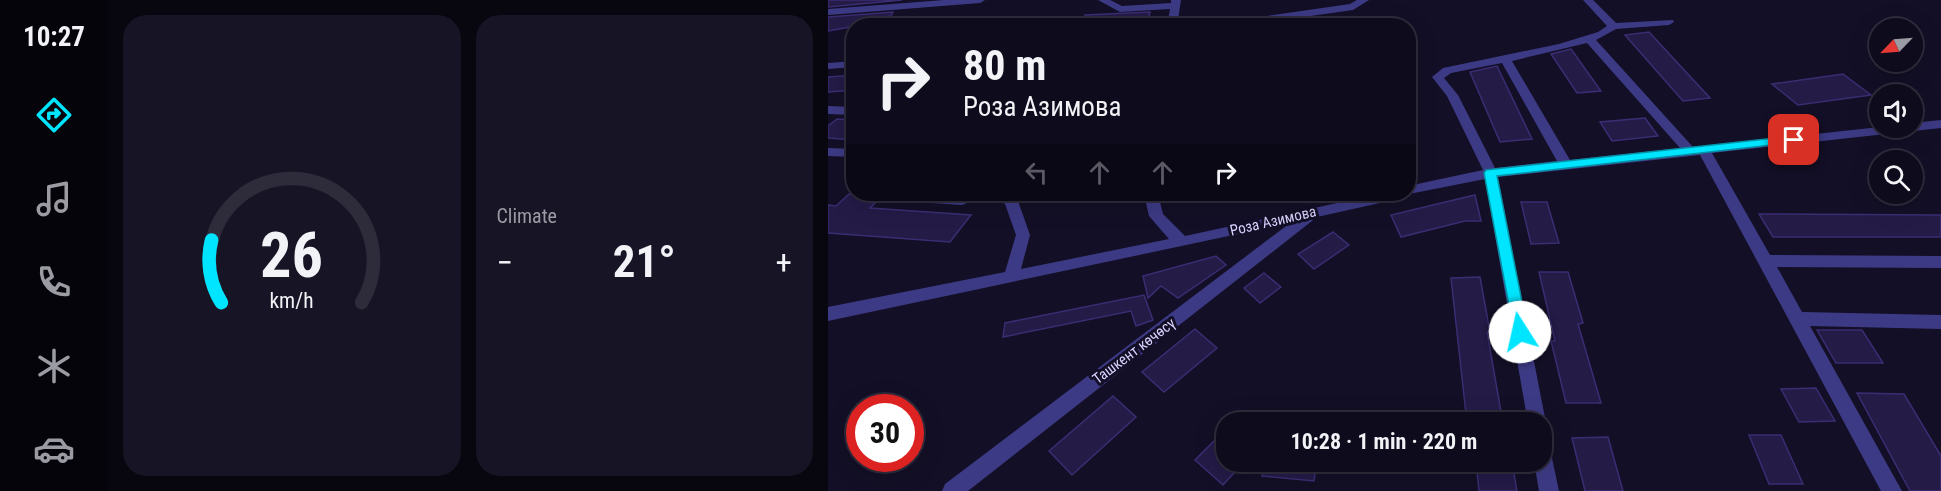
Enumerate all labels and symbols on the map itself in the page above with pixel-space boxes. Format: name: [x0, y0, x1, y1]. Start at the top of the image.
north arrow: [1869, 18, 1923, 72]
pin: [1768, 114, 1819, 165]
street label: Роза Азимова: [1228, 202, 1318, 240]
position arrow: [1488, 300, 1552, 364]
street label: Ташкент көчөсү: [1089, 314, 1179, 388]
speed limit sign: 30: [846, 394, 924, 472]

